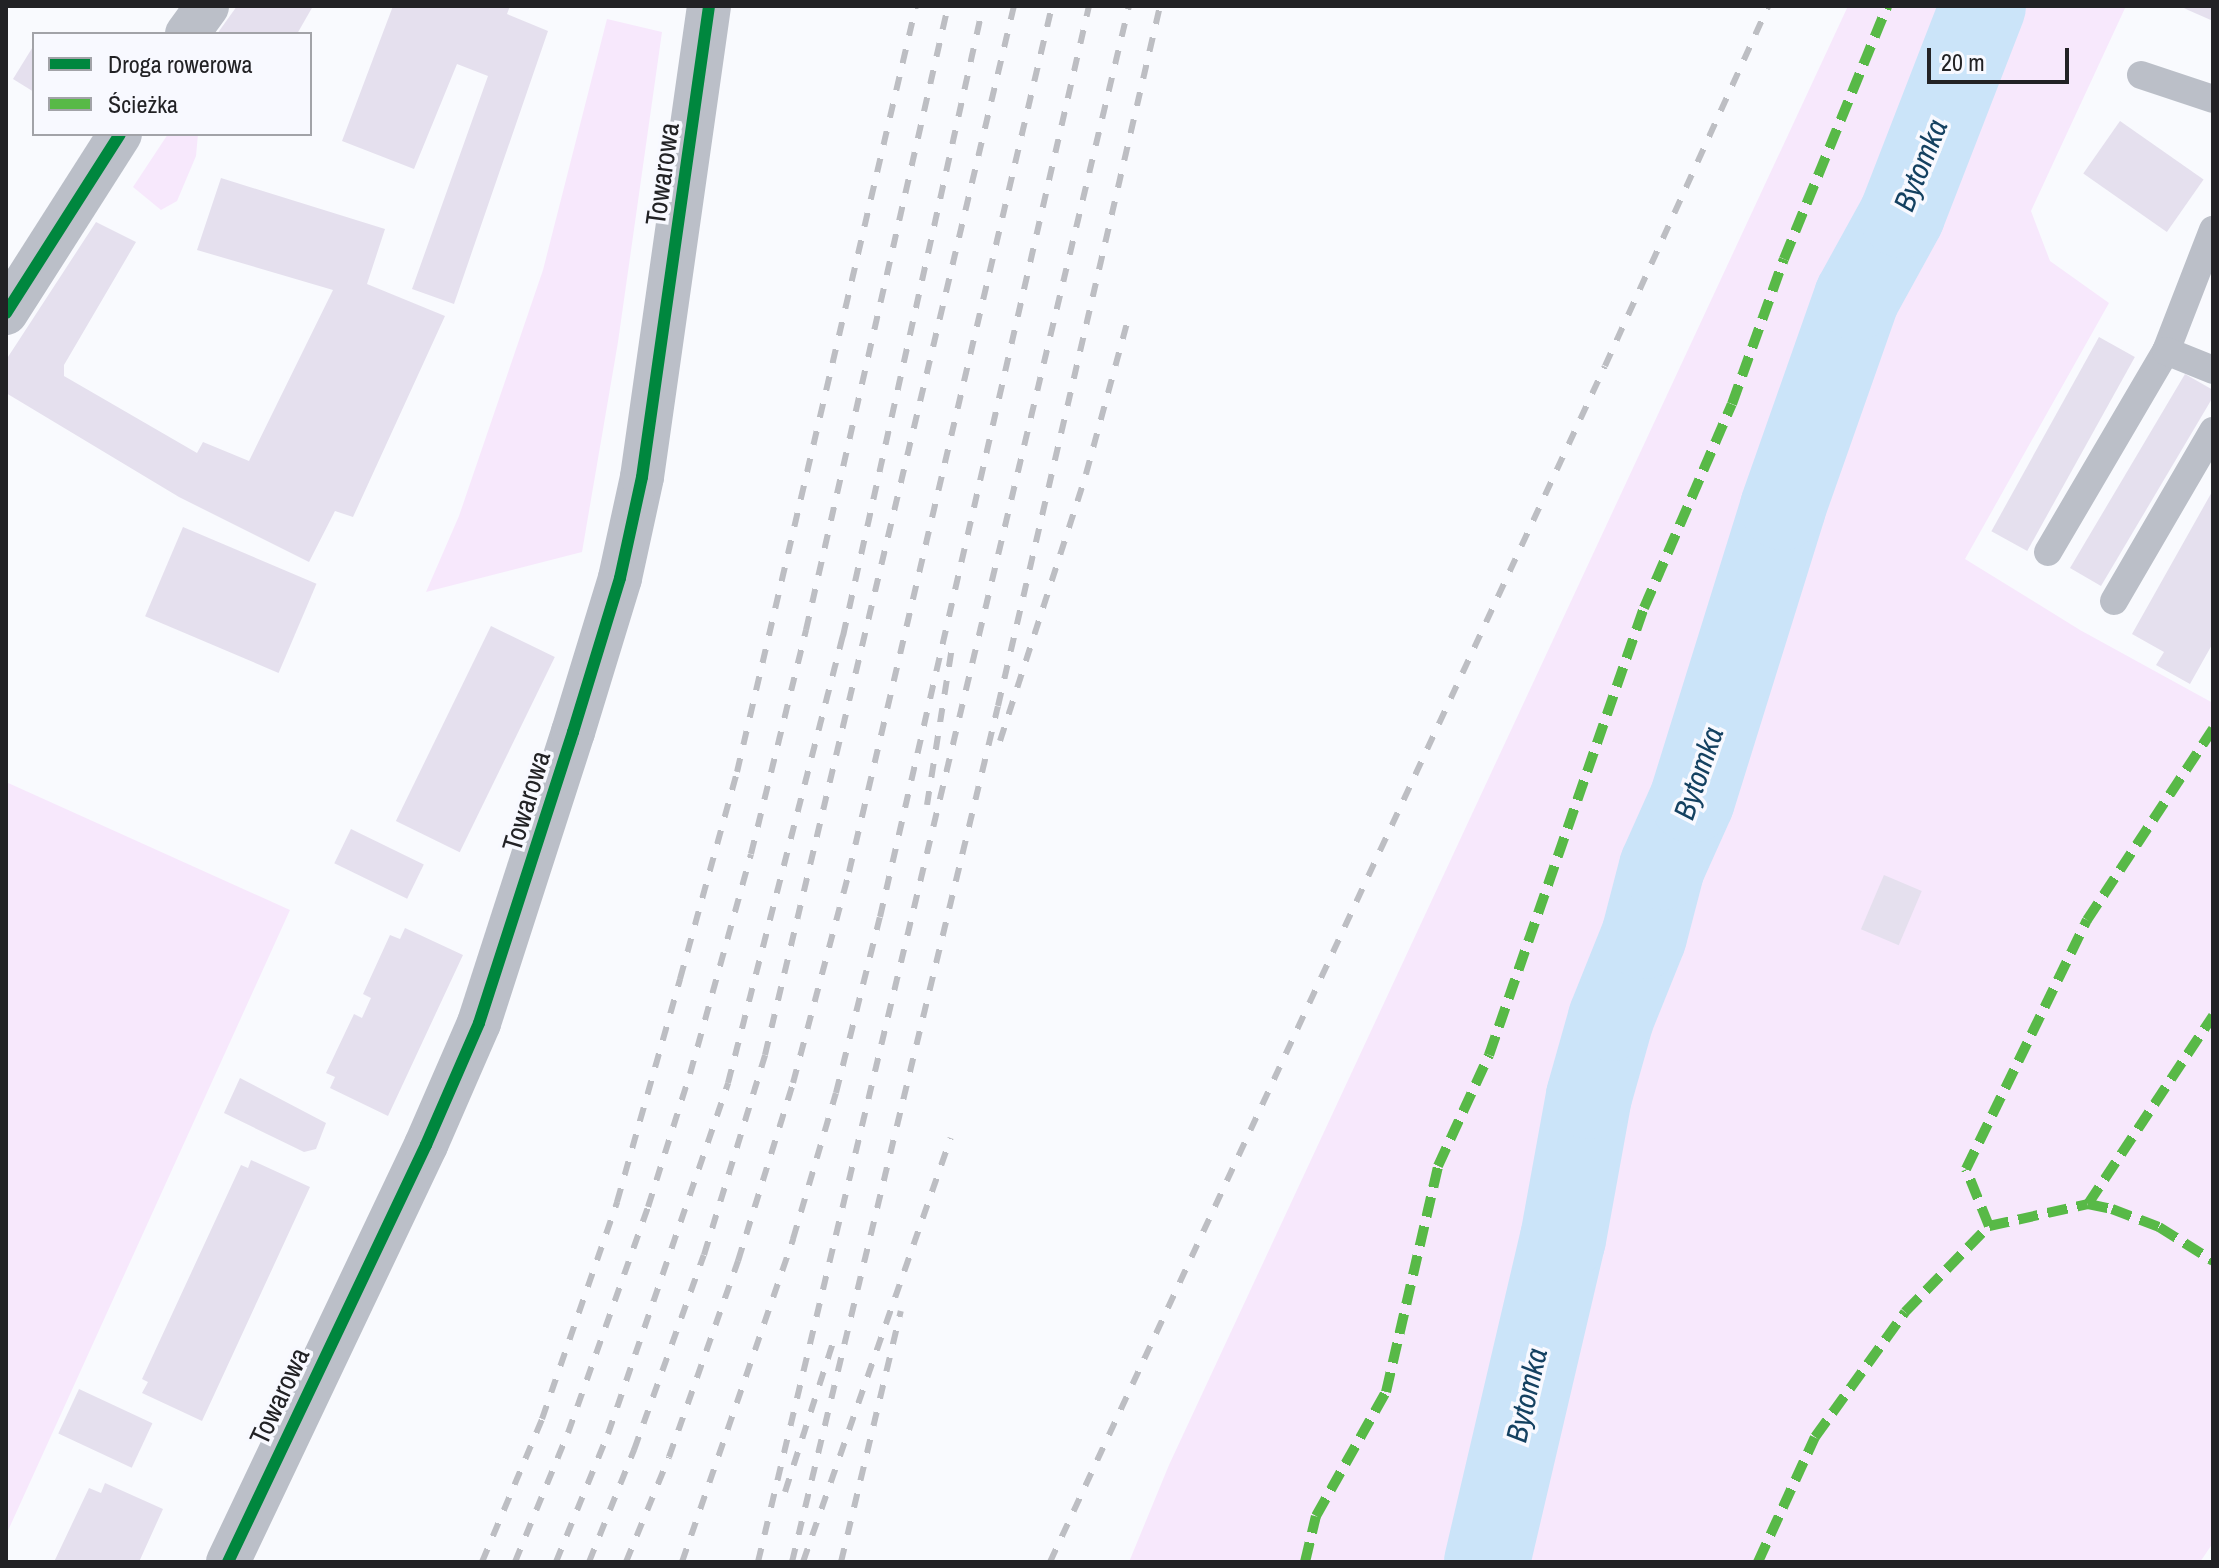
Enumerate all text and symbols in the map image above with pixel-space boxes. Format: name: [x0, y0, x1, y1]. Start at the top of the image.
legend: [32, 32, 312, 136]
scale bar: [1931, 32, 2073, 82]
text: 20 m: [1941, 46, 1985, 78]
text: Droga rowerowa: [108, 48, 252, 80]
text: Ścieżka: [108, 88, 178, 120]
water label: Bytomka: [1885, 114, 1955, 216]
street label: Towarowa: [638, 120, 686, 228]
water label: Bytomka: [1665, 722, 1731, 824]
street label: Towarowa: [495, 747, 557, 855]
street label: Towarowa: [242, 1342, 316, 1450]
water label: Bytomka: [1498, 1344, 1554, 1446]

